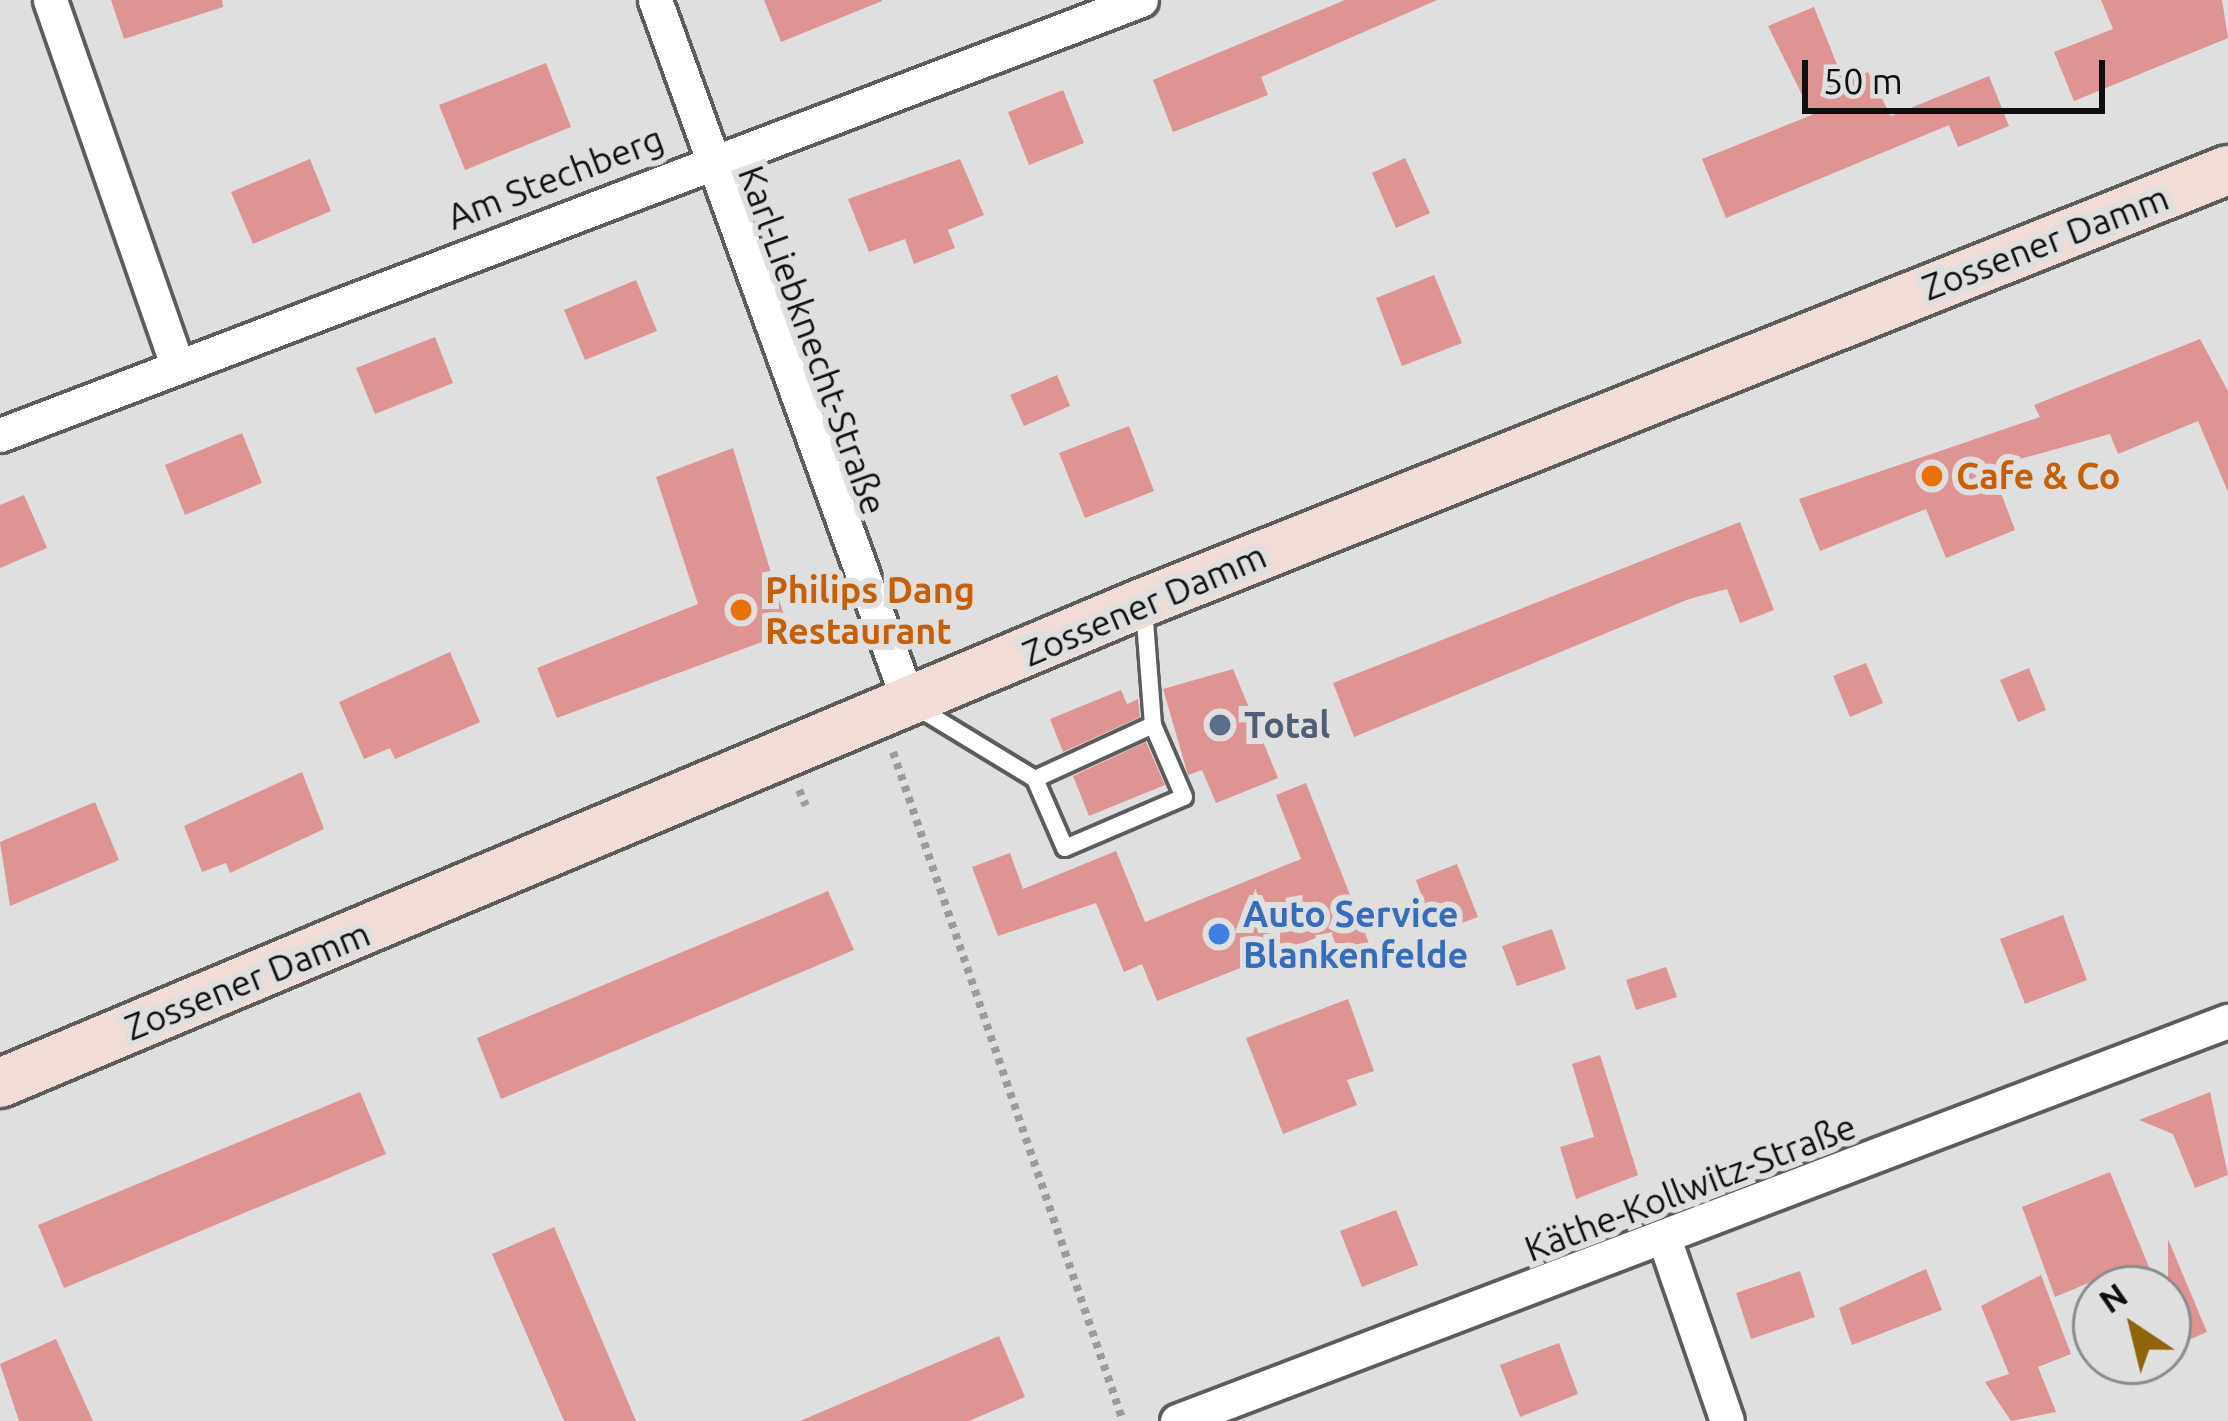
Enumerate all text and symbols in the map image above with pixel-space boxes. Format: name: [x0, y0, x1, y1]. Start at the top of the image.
scale bar: [1808, 36, 2111, 110]
text: 50 m: [1823, 60, 1903, 101]
street label: Am Stechberg: [441, 116, 669, 238]
street label: Karl-Liebknecht-Straße: [730, 160, 896, 520]
street label: Zossener Damm: [1916, 175, 2174, 309]
place label: Cafe & Co: [1956, 454, 2120, 498]
marker: Cafe & Co: [1919, 463, 1945, 489]
street label: Zossener Damm: [1016, 533, 1272, 675]
place label: Philips Dang Restaurant: [765, 567, 975, 652]
marker: Philips Dang Restaurant: [728, 597, 754, 623]
place label: Total: [1244, 703, 1330, 747]
marker: Total: [1207, 712, 1233, 738]
place label: Auto Service Blankenfelde: [1243, 891, 1468, 976]
street label: Zossener Damm: [118, 911, 376, 1049]
marker: Auto Service Blankenfelde: [1206, 921, 1232, 947]
street label: Käthe-Kollwitz-Straße: [1518, 1104, 1862, 1270]
north arrow: [2072, 1265, 2192, 1385]
text: N: [2092, 1275, 2133, 1320]

